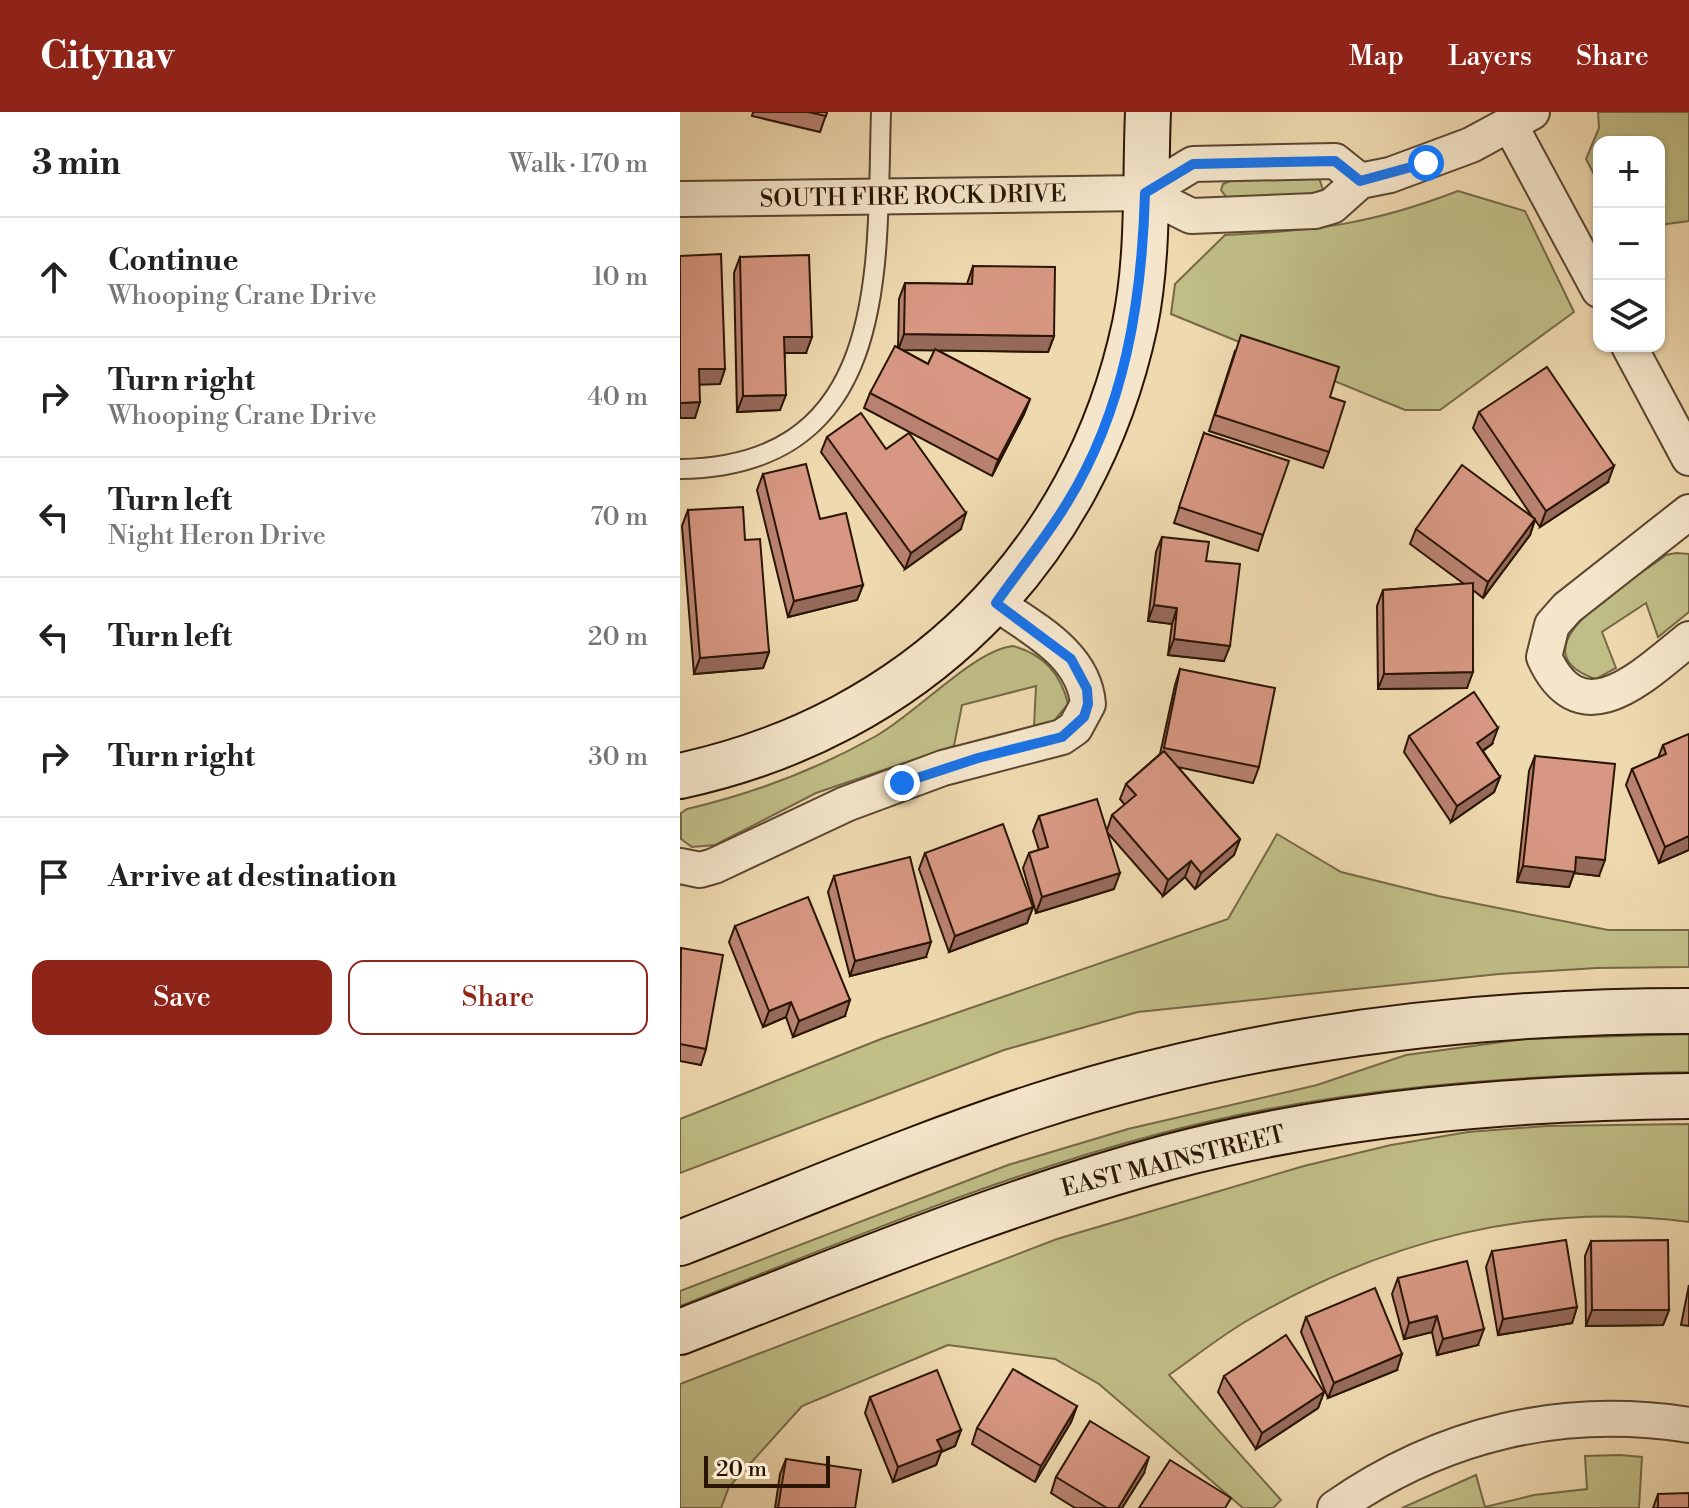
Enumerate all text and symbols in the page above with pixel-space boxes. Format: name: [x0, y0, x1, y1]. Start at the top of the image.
text: Citynav: [40, 33, 174, 80]
text: Map: [1349, 39, 1404, 74]
text: Layers: [1448, 39, 1532, 74]
text: Share: [1576, 39, 1649, 74]
map controls: [1593, 136, 1665, 352]
button: +: [1593, 136, 1665, 208]
text: 3 min: [32, 143, 121, 185]
route start: [1408, 145, 1444, 181]
text: Walk · 170 m: [509, 148, 648, 180]
street label: SOUTH FIRE ROCK DRIVE: [759, 179, 1067, 215]
button: −: [1593, 208, 1665, 280]
text: Continue: [108, 242, 239, 280]
icon: ahead: [32, 255, 76, 299]
text: 10 m: [592, 261, 648, 293]
text: Whooping Crane Drive: [108, 280, 377, 312]
button: layers: [1593, 280, 1665, 352]
text: Turn right: [108, 362, 255, 400]
icon: right: [32, 375, 76, 419]
text: 40 m: [587, 381, 648, 413]
text: Whooping Crane Drive: [108, 400, 377, 432]
text: Turn left: [108, 482, 232, 520]
icon: left: [32, 495, 76, 539]
text: 70 m: [590, 501, 648, 533]
text: Night Heron Drive: [108, 520, 326, 552]
icon: left: [32, 615, 76, 659]
text: Turn left: [108, 618, 232, 656]
text: 20 m: [588, 621, 648, 653]
icon: right: [32, 735, 76, 779]
text: Turn right: [108, 738, 255, 776]
text: 30 m: [588, 741, 648, 773]
route end: [884, 765, 920, 801]
icon: arrive: [32, 855, 76, 899]
text: Arrive at destination: [108, 858, 397, 896]
button: Save: [32, 960, 332, 1035]
button: Share: [348, 960, 648, 1035]
street label: EAST MAINSTREET: [1058, 1120, 1288, 1204]
scale bar: [704, 1452, 830, 1488]
text: 20 m: [716, 1456, 767, 1483]

